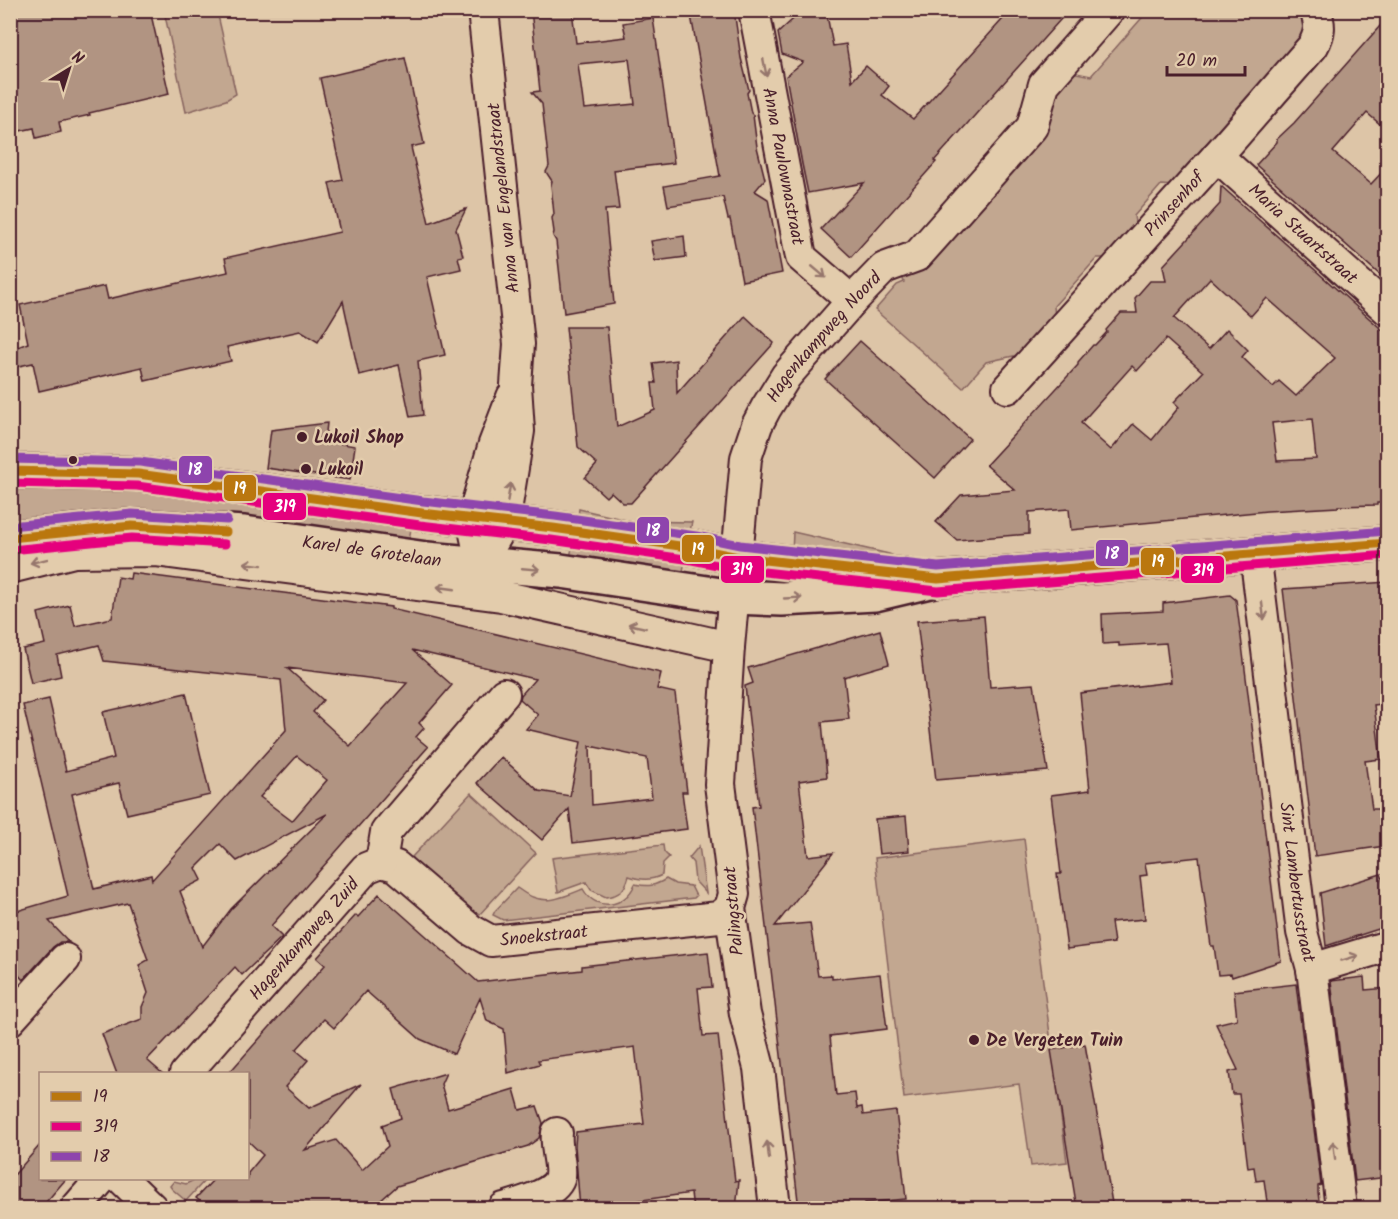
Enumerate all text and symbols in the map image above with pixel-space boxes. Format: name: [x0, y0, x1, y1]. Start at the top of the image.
north arrow: [39, 39, 99, 99]
scale bar: [1167, 39, 1245, 77]
text: N: [66, 45, 89, 71]
text: 20 m: [1176, 47, 1217, 76]
one-way arrow: [760, 58, 771, 77]
street label: Anna Paulownastraat: [753, 85, 812, 249]
street label: Anna van Engelandstraat: [480, 100, 529, 294]
street label: Prinsenhof: [1138, 164, 1214, 244]
street label: Maria Stuartstraat: [1241, 177, 1365, 293]
street label: Hagenkampweg Noord: [760, 265, 890, 409]
one-way arrow: [811, 266, 827, 279]
place label: Lukoil Shop: [314, 424, 404, 453]
marker: Lukoil Shop: [295, 430, 309, 444]
unlabelled marker: [67, 454, 79, 466]
line badge: 18: [178, 455, 213, 484]
place label: Lukoil: [318, 456, 363, 485]
text: 18: [188, 458, 203, 483]
marker: Lukoil: [299, 462, 313, 476]
line badge: 19: [223, 474, 257, 502]
text: 19: [234, 477, 246, 502]
one-way arrow: [504, 482, 515, 502]
line badge: 319: [262, 492, 307, 521]
text: 319: [273, 495, 296, 520]
line badge: 18: [636, 516, 670, 544]
text: 18: [646, 519, 661, 544]
street label: Karel de Grotelaan: [300, 528, 443, 576]
line badge: 19: [681, 534, 715, 563]
text: 19: [692, 538, 704, 563]
line badge: 18: [1095, 539, 1129, 567]
text: 18: [1105, 542, 1120, 567]
line badge: 19: [1140, 547, 1175, 576]
text: 19: [1152, 550, 1164, 575]
one-way arrow: [29, 555, 48, 567]
line badge: 319: [720, 555, 765, 584]
line badge: 319: [1180, 555, 1225, 584]
one-way arrow: [243, 558, 263, 569]
text: 319: [730, 558, 753, 583]
text: 319: [1191, 559, 1214, 584]
one-way arrow: [520, 564, 540, 575]
one-way arrow: [437, 583, 456, 594]
one-way arrow: [782, 593, 802, 604]
one-way arrow: [1257, 601, 1268, 621]
one-way arrow: [628, 620, 647, 631]
street label: Sint Lambertusstraat: [1270, 801, 1323, 967]
street label: Palingstraat: [716, 864, 753, 957]
street label: Hagenkampweg Zuid: [243, 871, 368, 1008]
street label: Snoekstraat: [498, 918, 590, 956]
one-way arrow: [1340, 952, 1359, 963]
place label: De Vergeten Tuin: [986, 1027, 1123, 1056]
marker: De Vergeten Tuin: [967, 1033, 981, 1047]
legend: [39, 1072, 249, 1180]
text: 19: [93, 1083, 108, 1112]
text: 319: [93, 1113, 118, 1142]
one-way arrow: [763, 1141, 774, 1161]
one-way arrow: [1328, 1141, 1339, 1161]
text: 18: [93, 1143, 110, 1172]

